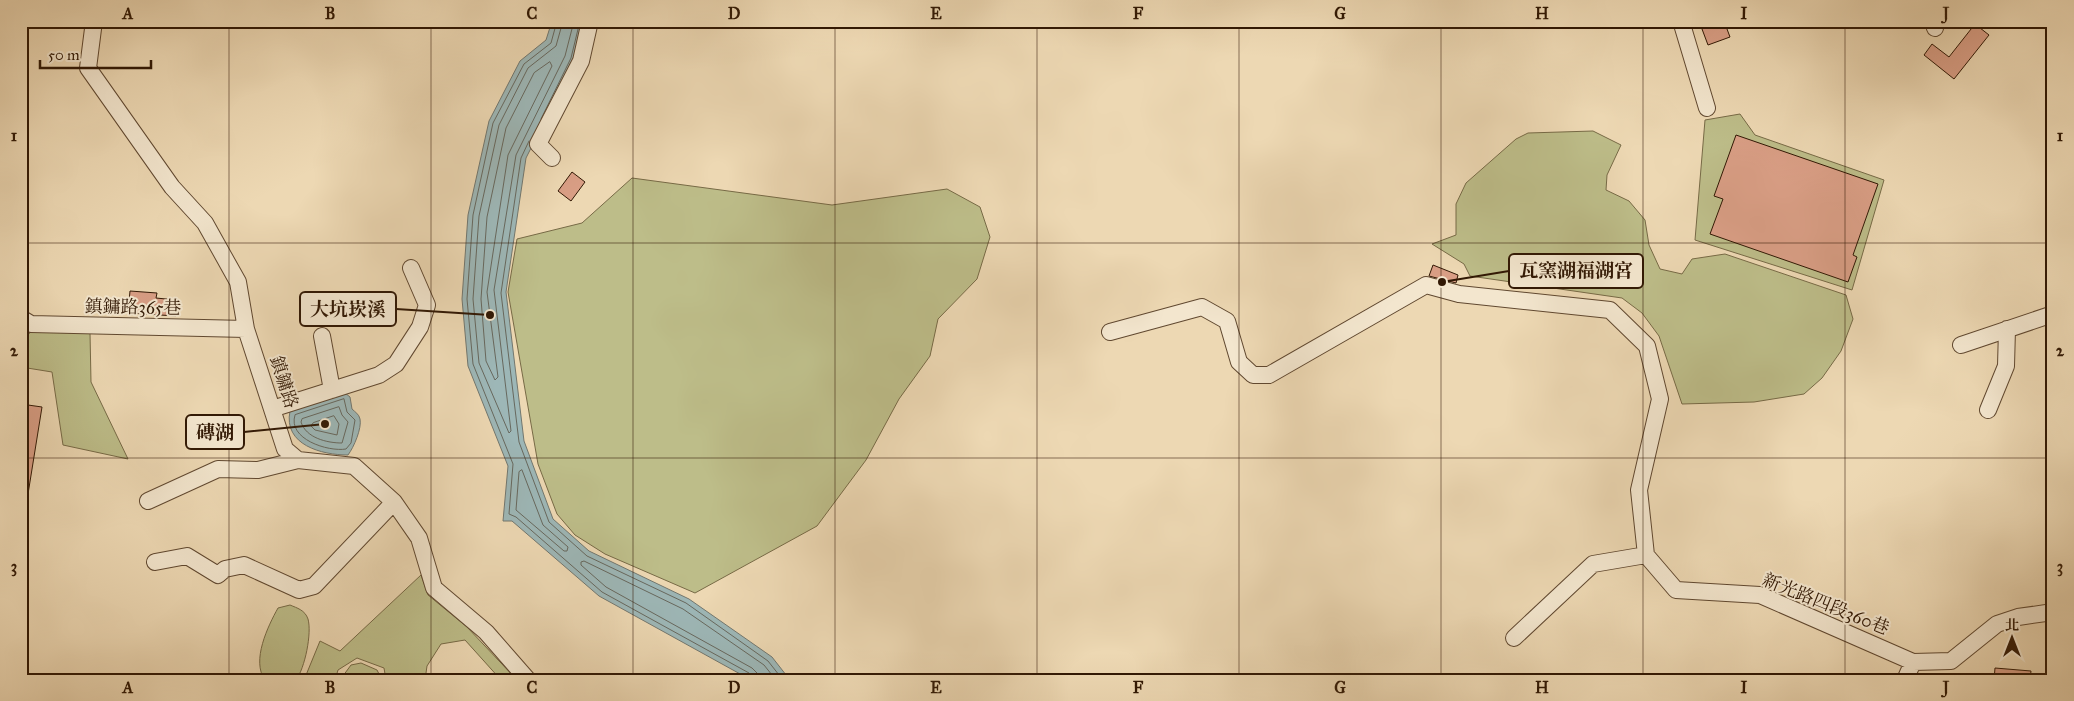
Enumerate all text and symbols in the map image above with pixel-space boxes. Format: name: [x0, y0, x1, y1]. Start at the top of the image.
text: A: [122, 4, 134, 23]
text: B: [325, 4, 335, 23]
text: C: [527, 4, 538, 23]
text: D: [728, 4, 741, 23]
text: E: [930, 4, 942, 23]
text: F: [1133, 4, 1144, 23]
text: G: [1334, 4, 1346, 23]
text: H: [1535, 4, 1549, 23]
text: I: [1741, 4, 1748, 23]
text: J: [1941, 4, 1950, 24]
scale bar: [40, 38, 151, 70]
text: 50 m: [48, 46, 80, 64]
text: 1: [11, 126, 18, 145]
text: 1: [2057, 126, 2064, 145]
callout: 瓦窯湖福湖宮: [1509, 254, 1643, 288]
text: 瓦窯湖福湖宮: [1519, 259, 1633, 282]
callout: 大坑崁溪: [300, 292, 396, 326]
street label: 鎮鏞路365巷: [84, 295, 182, 319]
text: 大坑崁溪: [310, 298, 386, 321]
text: 2: [10, 341, 19, 360]
text: 2: [2056, 341, 2065, 360]
street label: 鎮鏞路: [265, 353, 303, 411]
callout: 磚湖: [186, 415, 244, 449]
text: 磚湖: [196, 421, 234, 444]
text: 3: [11, 557, 17, 577]
text: 3: [2057, 557, 2063, 577]
street label: 新光路四段360巷: [1759, 569, 1893, 639]
north arrow: [1986, 614, 2036, 664]
text: 北: [2005, 617, 2019, 634]
text: A: [122, 678, 134, 697]
text: B: [325, 678, 335, 697]
text: C: [527, 678, 538, 697]
text: D: [728, 678, 741, 697]
text: E: [930, 678, 942, 697]
text: F: [1133, 678, 1144, 697]
text: G: [1334, 678, 1346, 697]
text: H: [1535, 678, 1549, 697]
text: I: [1741, 678, 1748, 697]
text: J: [1941, 678, 1950, 698]

